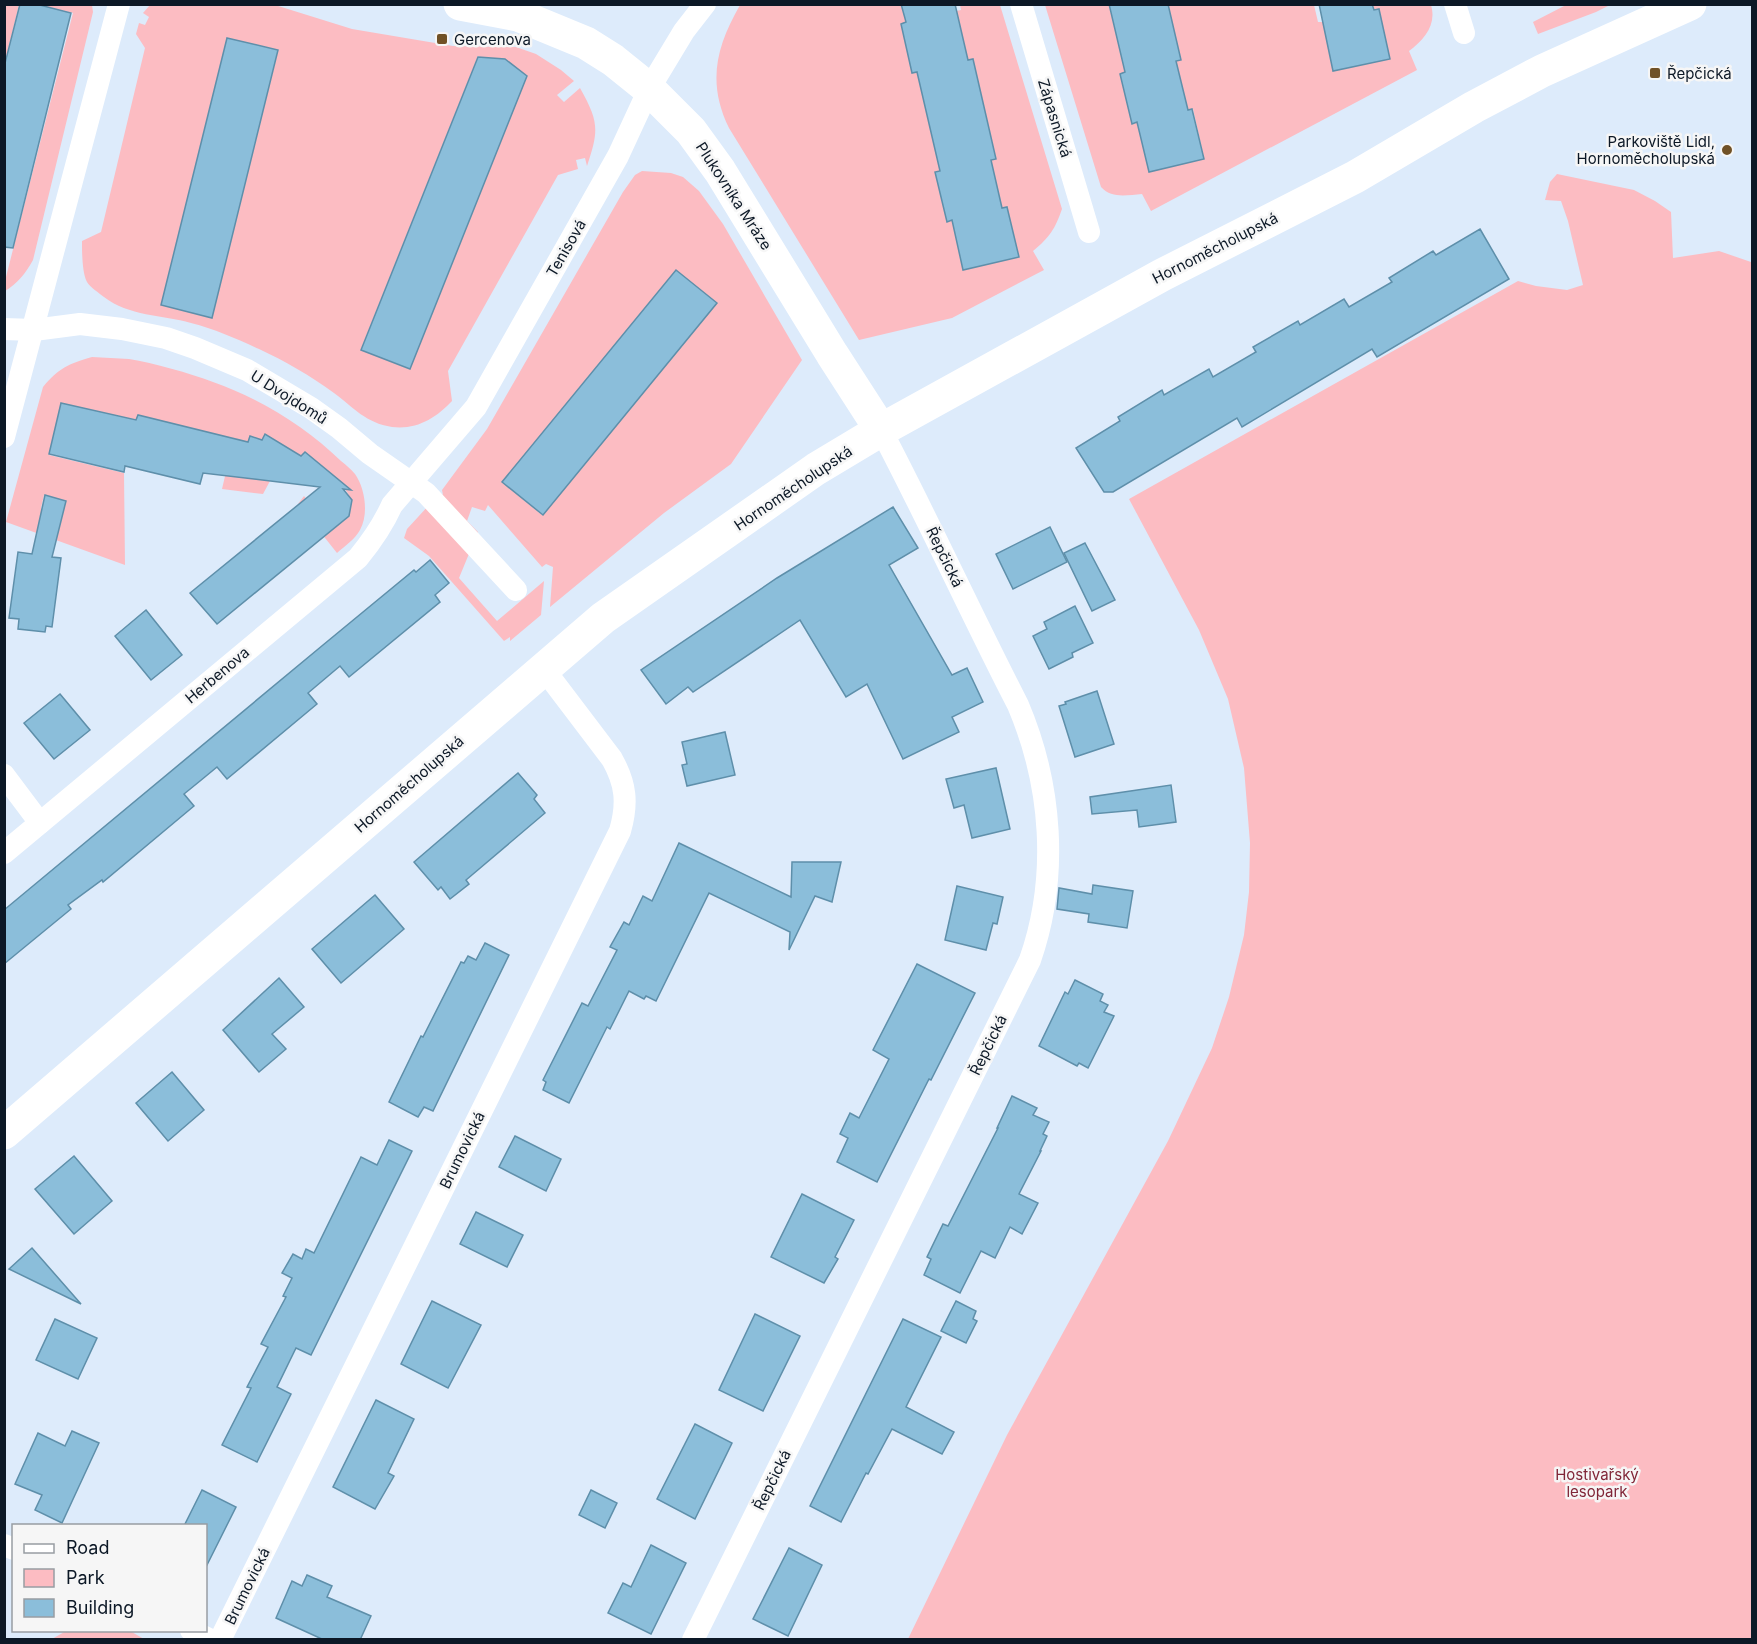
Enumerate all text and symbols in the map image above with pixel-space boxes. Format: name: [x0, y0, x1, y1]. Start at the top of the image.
place label: Gercenova: [454, 30, 531, 49]
marker: Gercenova: [435, 32, 449, 46]
place label: Řepčická: [1667, 64, 1732, 83]
marker: Řepčická: [1648, 66, 1662, 80]
street label: Zápasnická: [1034, 76, 1076, 160]
place label: Parkoviště Lidl, Hornoměcholupská: [1577, 132, 1715, 168]
street label: Plukovníka Mráze: [692, 138, 776, 254]
marker: Parkoviště Lidl, Hornoměcholupská: [1720, 143, 1734, 157]
street label: Hornoměcholupská: [1149, 208, 1281, 288]
street label: Tenisová: [542, 216, 590, 280]
street label: U Dvojdomů: [247, 366, 331, 428]
street label: Hornoměcholupská: [730, 441, 856, 535]
street label: Řepčická: [922, 524, 968, 590]
street label: Herbenova: [181, 643, 253, 707]
street label: Hornoměcholupská: [351, 731, 467, 837]
street label: Řepčická: [965, 1012, 1011, 1078]
street label: Brumovická: [435, 1108, 489, 1192]
street label: Řepčická: [749, 1447, 795, 1513]
park label: Hostivařský lesopark: [1555, 1465, 1639, 1501]
legend: [12, 1524, 207, 1632]
text: Road: [66, 1537, 109, 1558]
street label: Brumovická: [220, 1544, 274, 1628]
text: Park: [66, 1567, 105, 1588]
text: Building: [66, 1597, 134, 1618]

